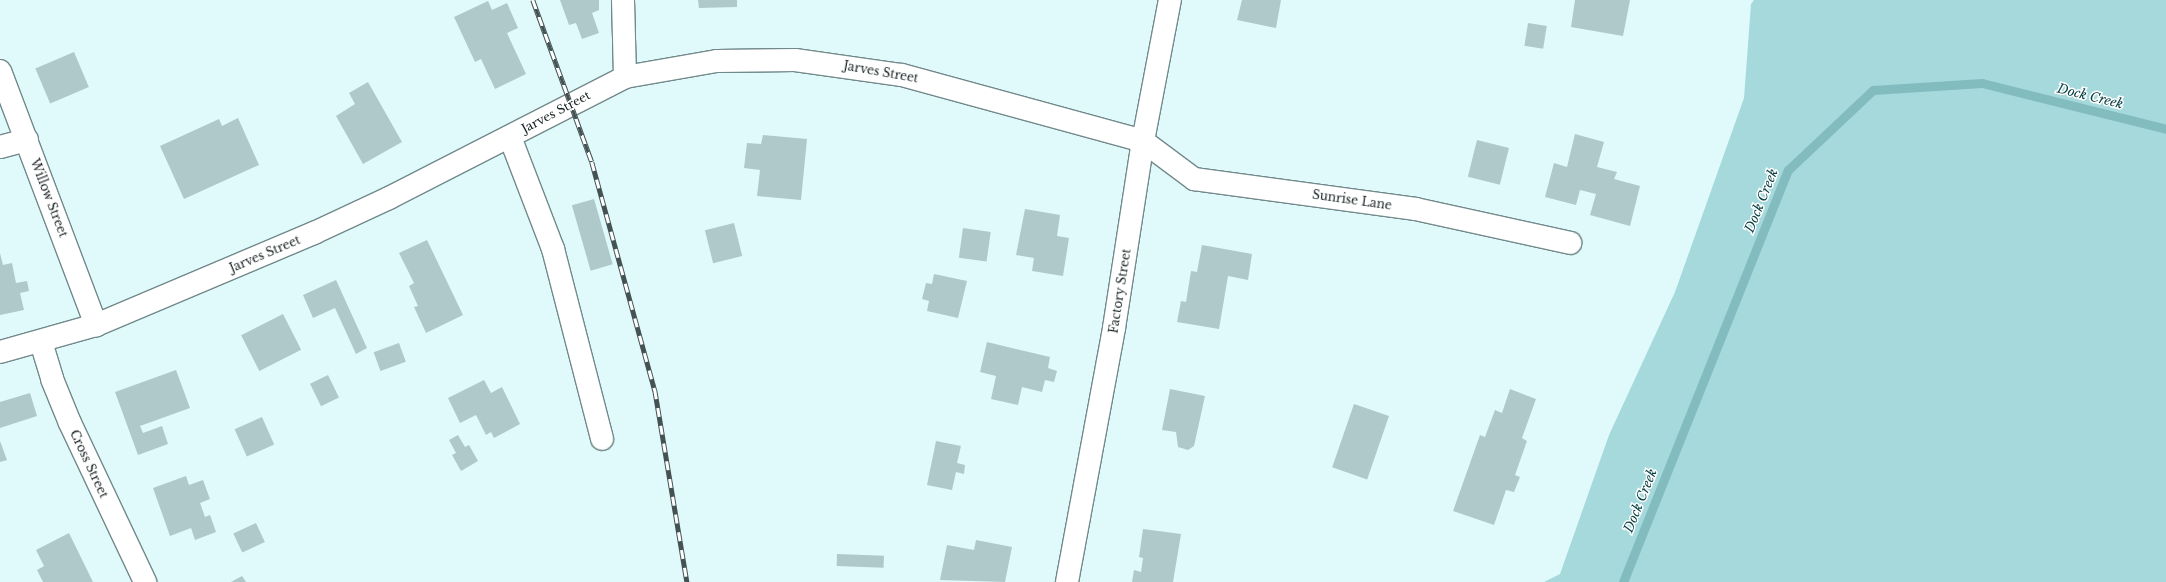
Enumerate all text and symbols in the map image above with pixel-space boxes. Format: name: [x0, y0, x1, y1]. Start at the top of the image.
street label: Jarves Street: [843, 58, 919, 86]
water label: Dock Creek: [2055, 81, 2125, 113]
street label: Jarves Street: [519, 88, 593, 136]
street label: Willow Street: [27, 157, 71, 239]
water label: Dock Creek: [1742, 167, 1782, 235]
street label: Sunrise Lane: [1311, 187, 1393, 213]
street label: Jarves Street: [227, 233, 303, 275]
street label: Factory Street: [1106, 247, 1134, 335]
street label: Cross Street: [67, 428, 111, 500]
water label: Dock Creek: [1621, 467, 1661, 535]

